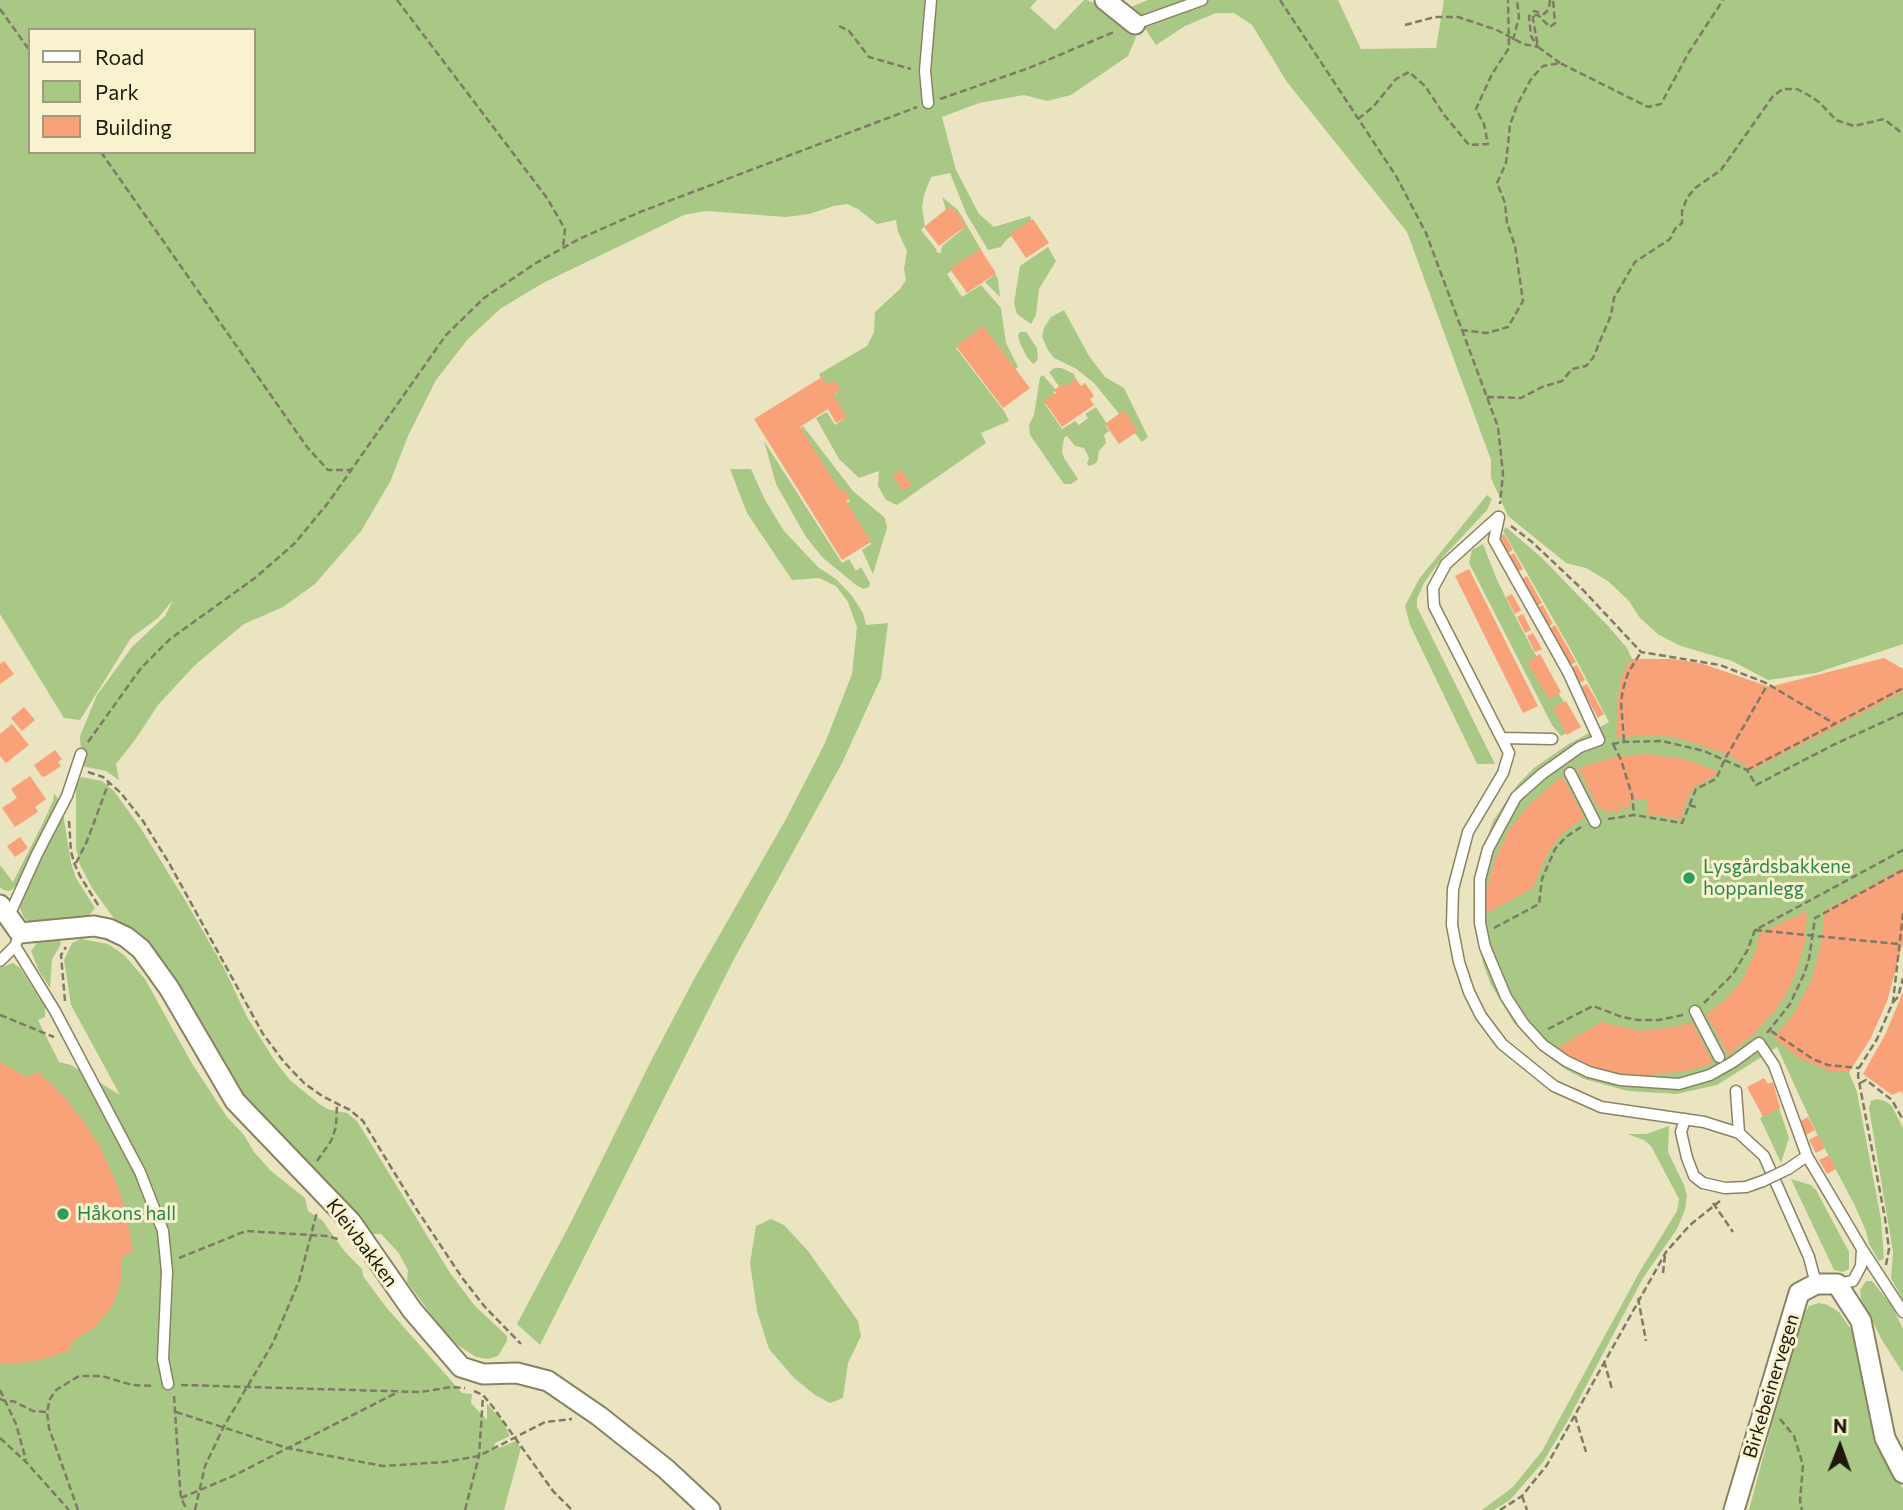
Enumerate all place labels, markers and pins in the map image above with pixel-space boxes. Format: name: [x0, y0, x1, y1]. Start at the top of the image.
place label: Lysgårdsbakkene hoppanlegg: [1703, 856, 1851, 900]
marker: Lysgårdsbakkene hoppanlegg: [1681, 870, 1697, 886]
place label: Håkons hall: [77, 1203, 176, 1225]
marker: Håkons hall: [55, 1206, 71, 1222]

